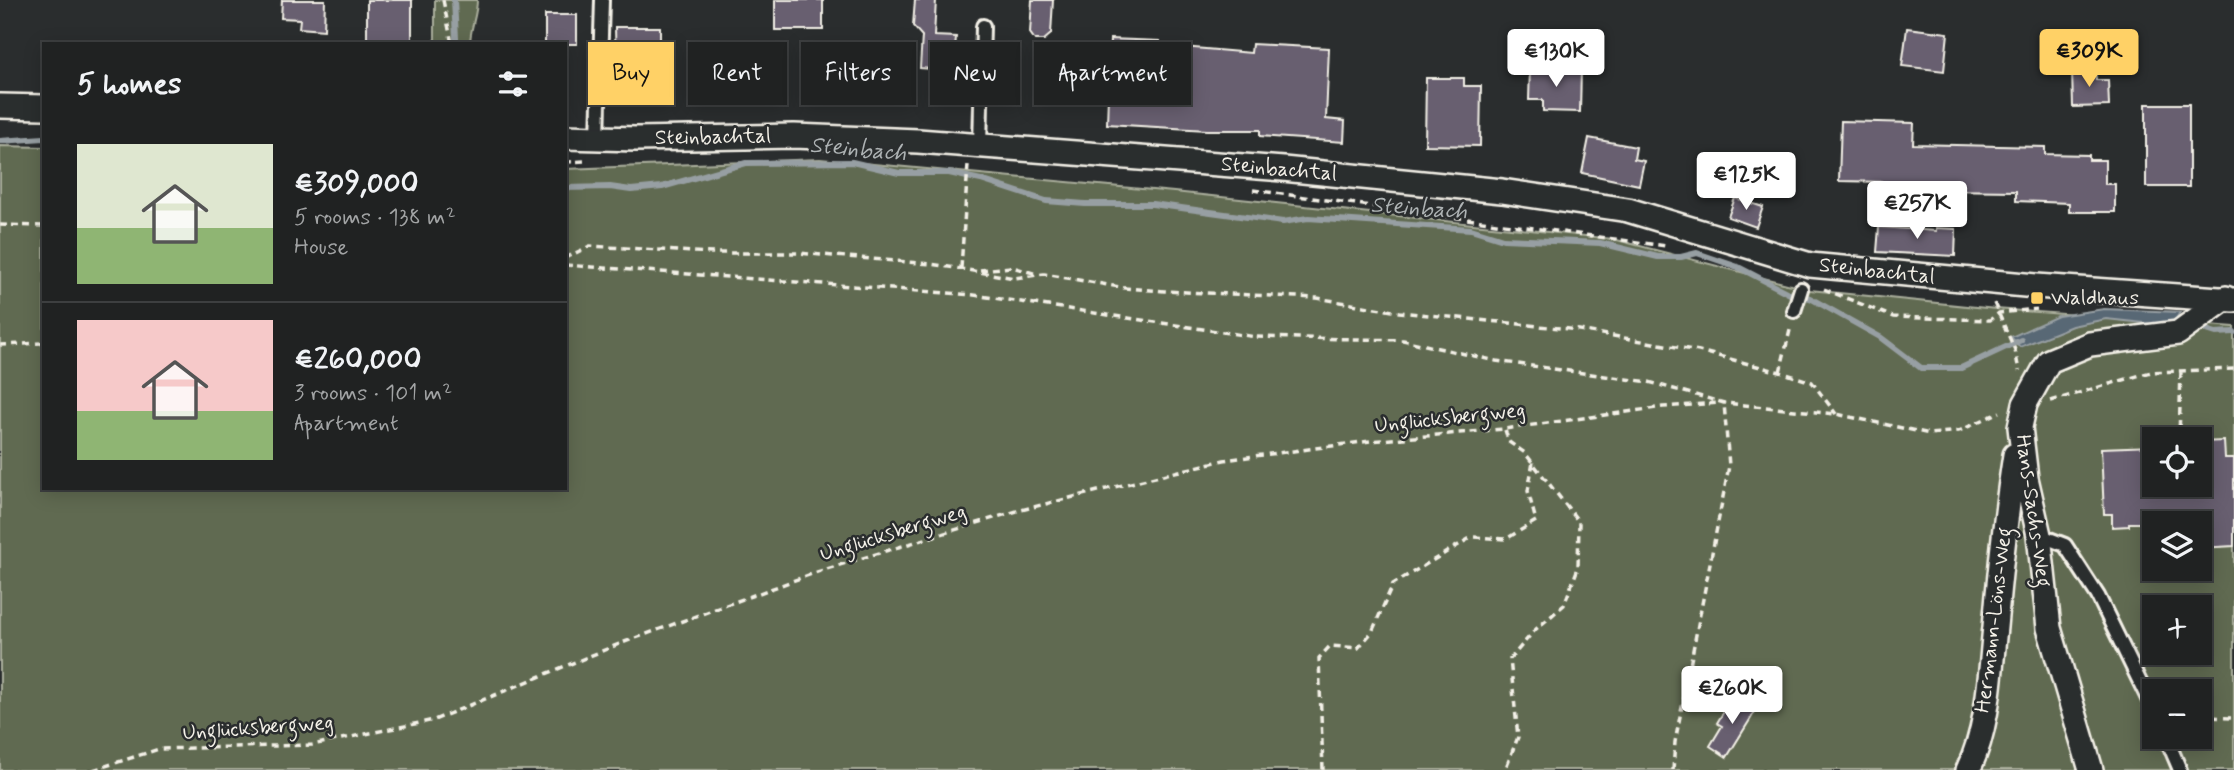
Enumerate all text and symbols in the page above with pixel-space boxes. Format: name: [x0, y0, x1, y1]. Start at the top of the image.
pin: €130K: [1507, 29, 1605, 89]
pin: €309K: [2040, 29, 2138, 89]
text: €130K: [1523, 37, 1589, 67]
text: €309K: [2056, 37, 2122, 67]
chip: Buy: [588, 42, 674, 105]
chip: Rent: [688, 42, 787, 105]
chip: Filters: [801, 42, 916, 105]
chip: New: [930, 42, 1020, 105]
chip: Apartment: [1034, 42, 1191, 105]
text: 5 homes: [77, 65, 182, 104]
icon: filters: [494, 65, 532, 103]
street label: Steinbachtal: [655, 122, 771, 152]
water label: Steinbach: [808, 131, 908, 169]
street label: Steinbachtal: [1220, 150, 1338, 188]
pin: €125K: [1697, 152, 1795, 212]
text: €125K: [1713, 160, 1779, 190]
text: €309,000: [294, 164, 419, 203]
icon: home: [133, 172, 217, 256]
pin: €257K: [1868, 182, 1966, 241]
text: €257K: [1883, 189, 1951, 219]
water label: Steinbach: [1370, 191, 1468, 227]
text: 5 rooms · 138 m²: [294, 203, 456, 233]
text: House: [294, 233, 348, 263]
street label: Steinbachtal: [1818, 251, 1936, 291]
place label: Waldhaus: [2051, 284, 2139, 312]
marker: Waldhaus: [2029, 290, 2045, 306]
text: €260,000: [294, 340, 421, 379]
icon: home: [133, 348, 217, 432]
text: 3 rooms · 101 m²: [294, 379, 452, 409]
street label: Unglücksbergweg: [1373, 396, 1527, 442]
text: Apartment: [294, 409, 399, 439]
map controls: [2142, 427, 2212, 749]
button: locate: [2142, 427, 2212, 497]
street label: Hans-Sachs-Weg: [2006, 433, 2058, 590]
street label: Unglücksbergweg: [817, 497, 970, 570]
button: layers: [2142, 511, 2212, 581]
street label: Hermann-Löns-Weg: [1969, 526, 2021, 715]
button: +: [2142, 595, 2212, 665]
pin: €260K: [1683, 666, 1781, 726]
text: €260K: [1697, 674, 1767, 704]
button: −: [2142, 679, 2212, 749]
street label: Unglücksbergweg: [181, 709, 335, 749]

